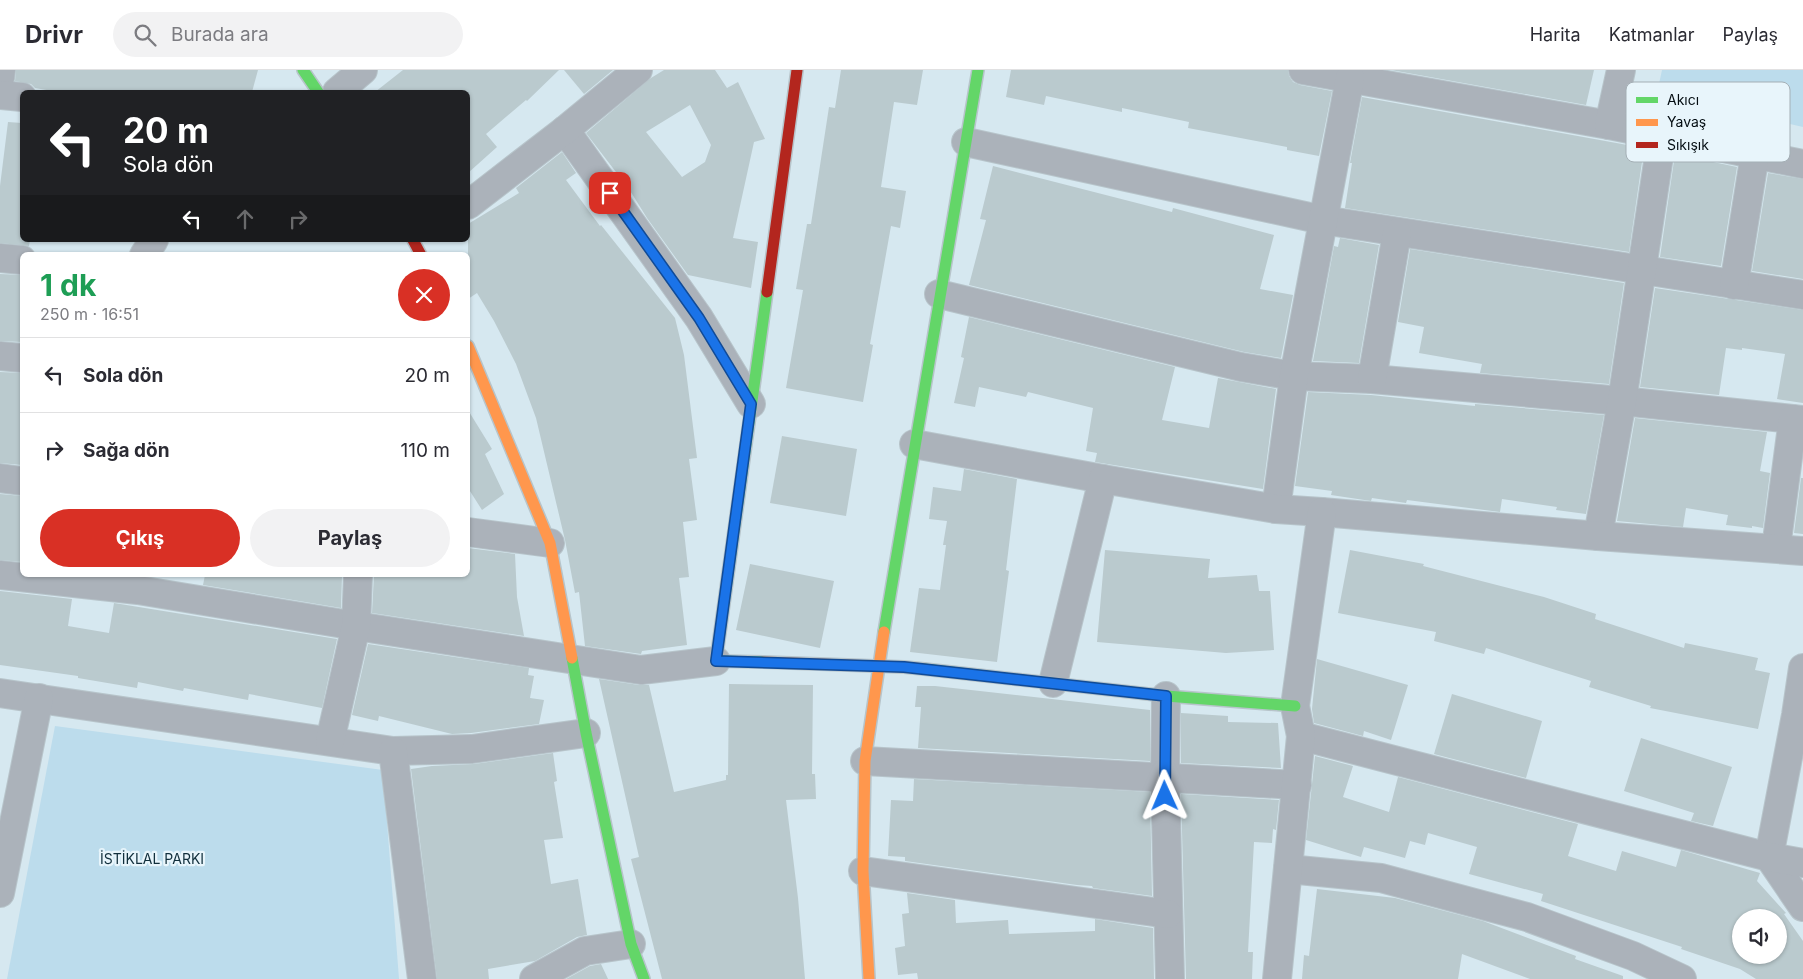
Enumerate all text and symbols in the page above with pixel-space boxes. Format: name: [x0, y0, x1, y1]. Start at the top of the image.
search box: [113, 12, 463, 57]
text: Drivr: [25, 20, 83, 49]
icon: search: [131, 21, 159, 49]
text: Burada ara: [171, 23, 269, 46]
text: Harita: [1530, 24, 1581, 45]
text: Katmanlar: [1609, 24, 1694, 45]
text: Paylaş: [1722, 24, 1778, 45]
legend: [1626, 82, 1790, 162]
text: Akıcı: [1667, 91, 1699, 108]
text: 20 m: [123, 109, 209, 151]
icon: left: [40, 110, 105, 175]
text: Yavaş: [1667, 113, 1706, 130]
text: Sıkışık: [1667, 136, 1709, 153]
text: Sola dön: [123, 151, 214, 177]
pin: [589, 172, 631, 214]
icon: arrive: [596, 179, 624, 207]
icon: left: [178, 205, 206, 233]
icon: ahead: [231, 205, 259, 233]
icon: right: [284, 205, 312, 233]
text: 1 dk: [40, 267, 96, 303]
button: close: [398, 269, 450, 321]
text: 250 m · 16:51: [40, 304, 139, 324]
icon: left: [40, 361, 68, 389]
text: Sola dön: [83, 364, 163, 387]
text: 20 m: [404, 364, 450, 387]
icon: right: [40, 436, 68, 464]
text: Sağa dön: [83, 439, 169, 462]
text: 110 m: [401, 439, 450, 462]
button: Çıkış: [40, 509, 240, 567]
button: Paylaş: [250, 509, 450, 567]
position arrow: [1138, 769, 1190, 821]
park label: İSTİKLAL PARKI: [100, 850, 204, 867]
map controls: [1732, 909, 1787, 964]
button: sound: [1732, 909, 1787, 964]

